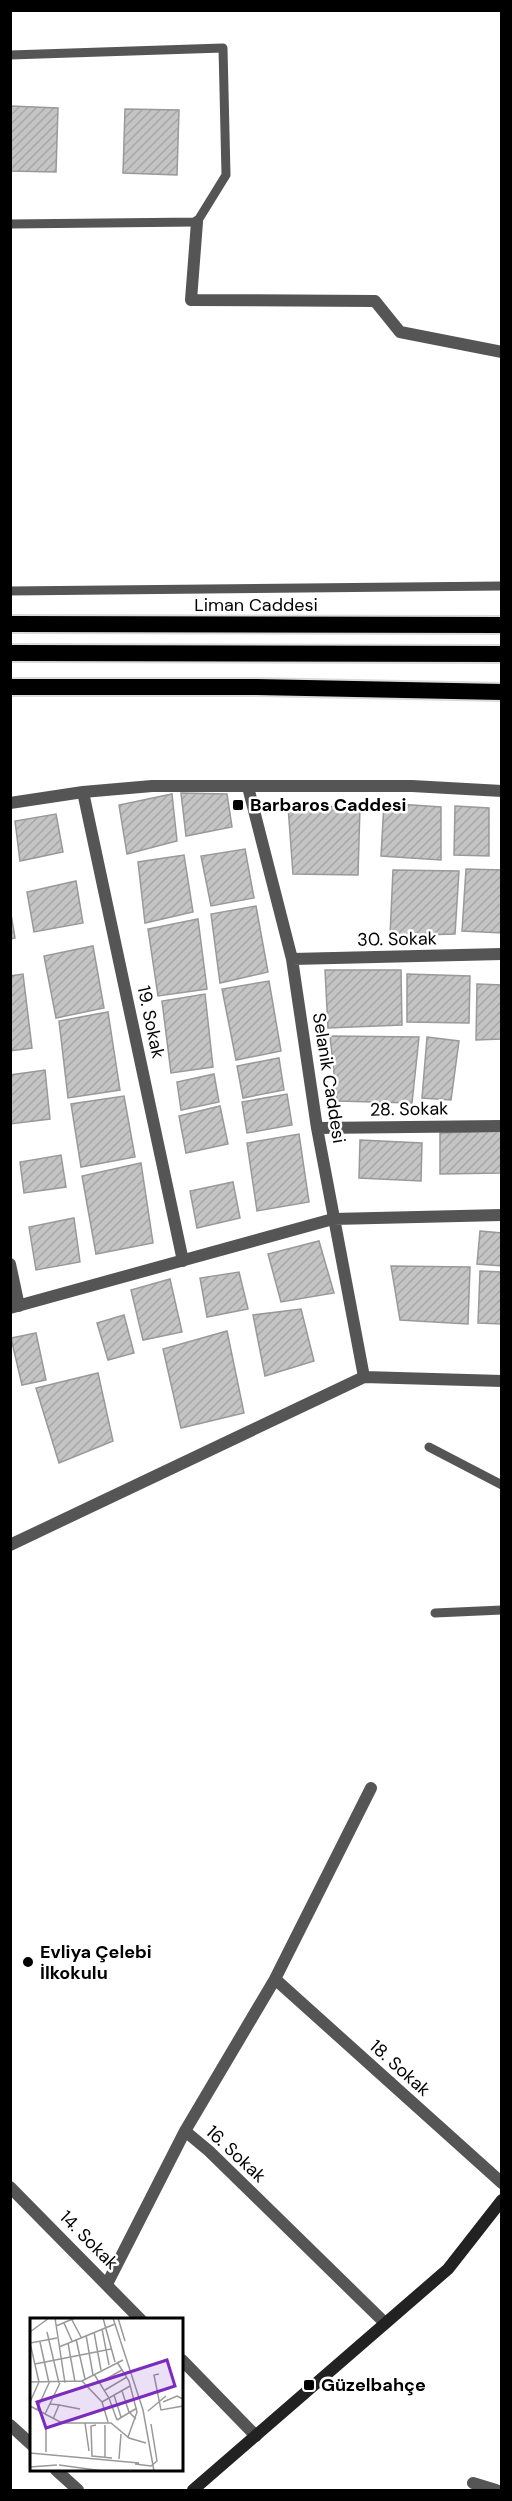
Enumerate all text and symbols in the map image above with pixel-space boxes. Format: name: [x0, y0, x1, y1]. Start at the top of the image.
street label: Liman Caddesi: [194, 593, 318, 617]
place label: Barbaros Caddesi: [250, 793, 407, 817]
marker: Barbaros Caddesi: [231, 798, 245, 812]
street label: 30. Sokak: [357, 926, 437, 952]
street label: 19. Sokak: [132, 983, 170, 1061]
street label: Selanik Caddesi: [307, 1011, 351, 1145]
street label: 28. Sokak: [370, 1096, 448, 1122]
place label: Evliya Çelebi İlkokulu: [40, 1940, 152, 1985]
marker: Evliya Çelebi İlkokulu: [21, 1955, 35, 1969]
street label: 18. Sokak: [365, 2034, 435, 2102]
street label: 16. Sokak: [201, 2120, 271, 2188]
street label: 14. Sokak: [54, 2205, 124, 2275]
inset map: [30, 2318, 183, 2471]
place label: Güzelbahçe: [321, 2373, 426, 2397]
marker: Güzelbahçe: [302, 2378, 316, 2392]

